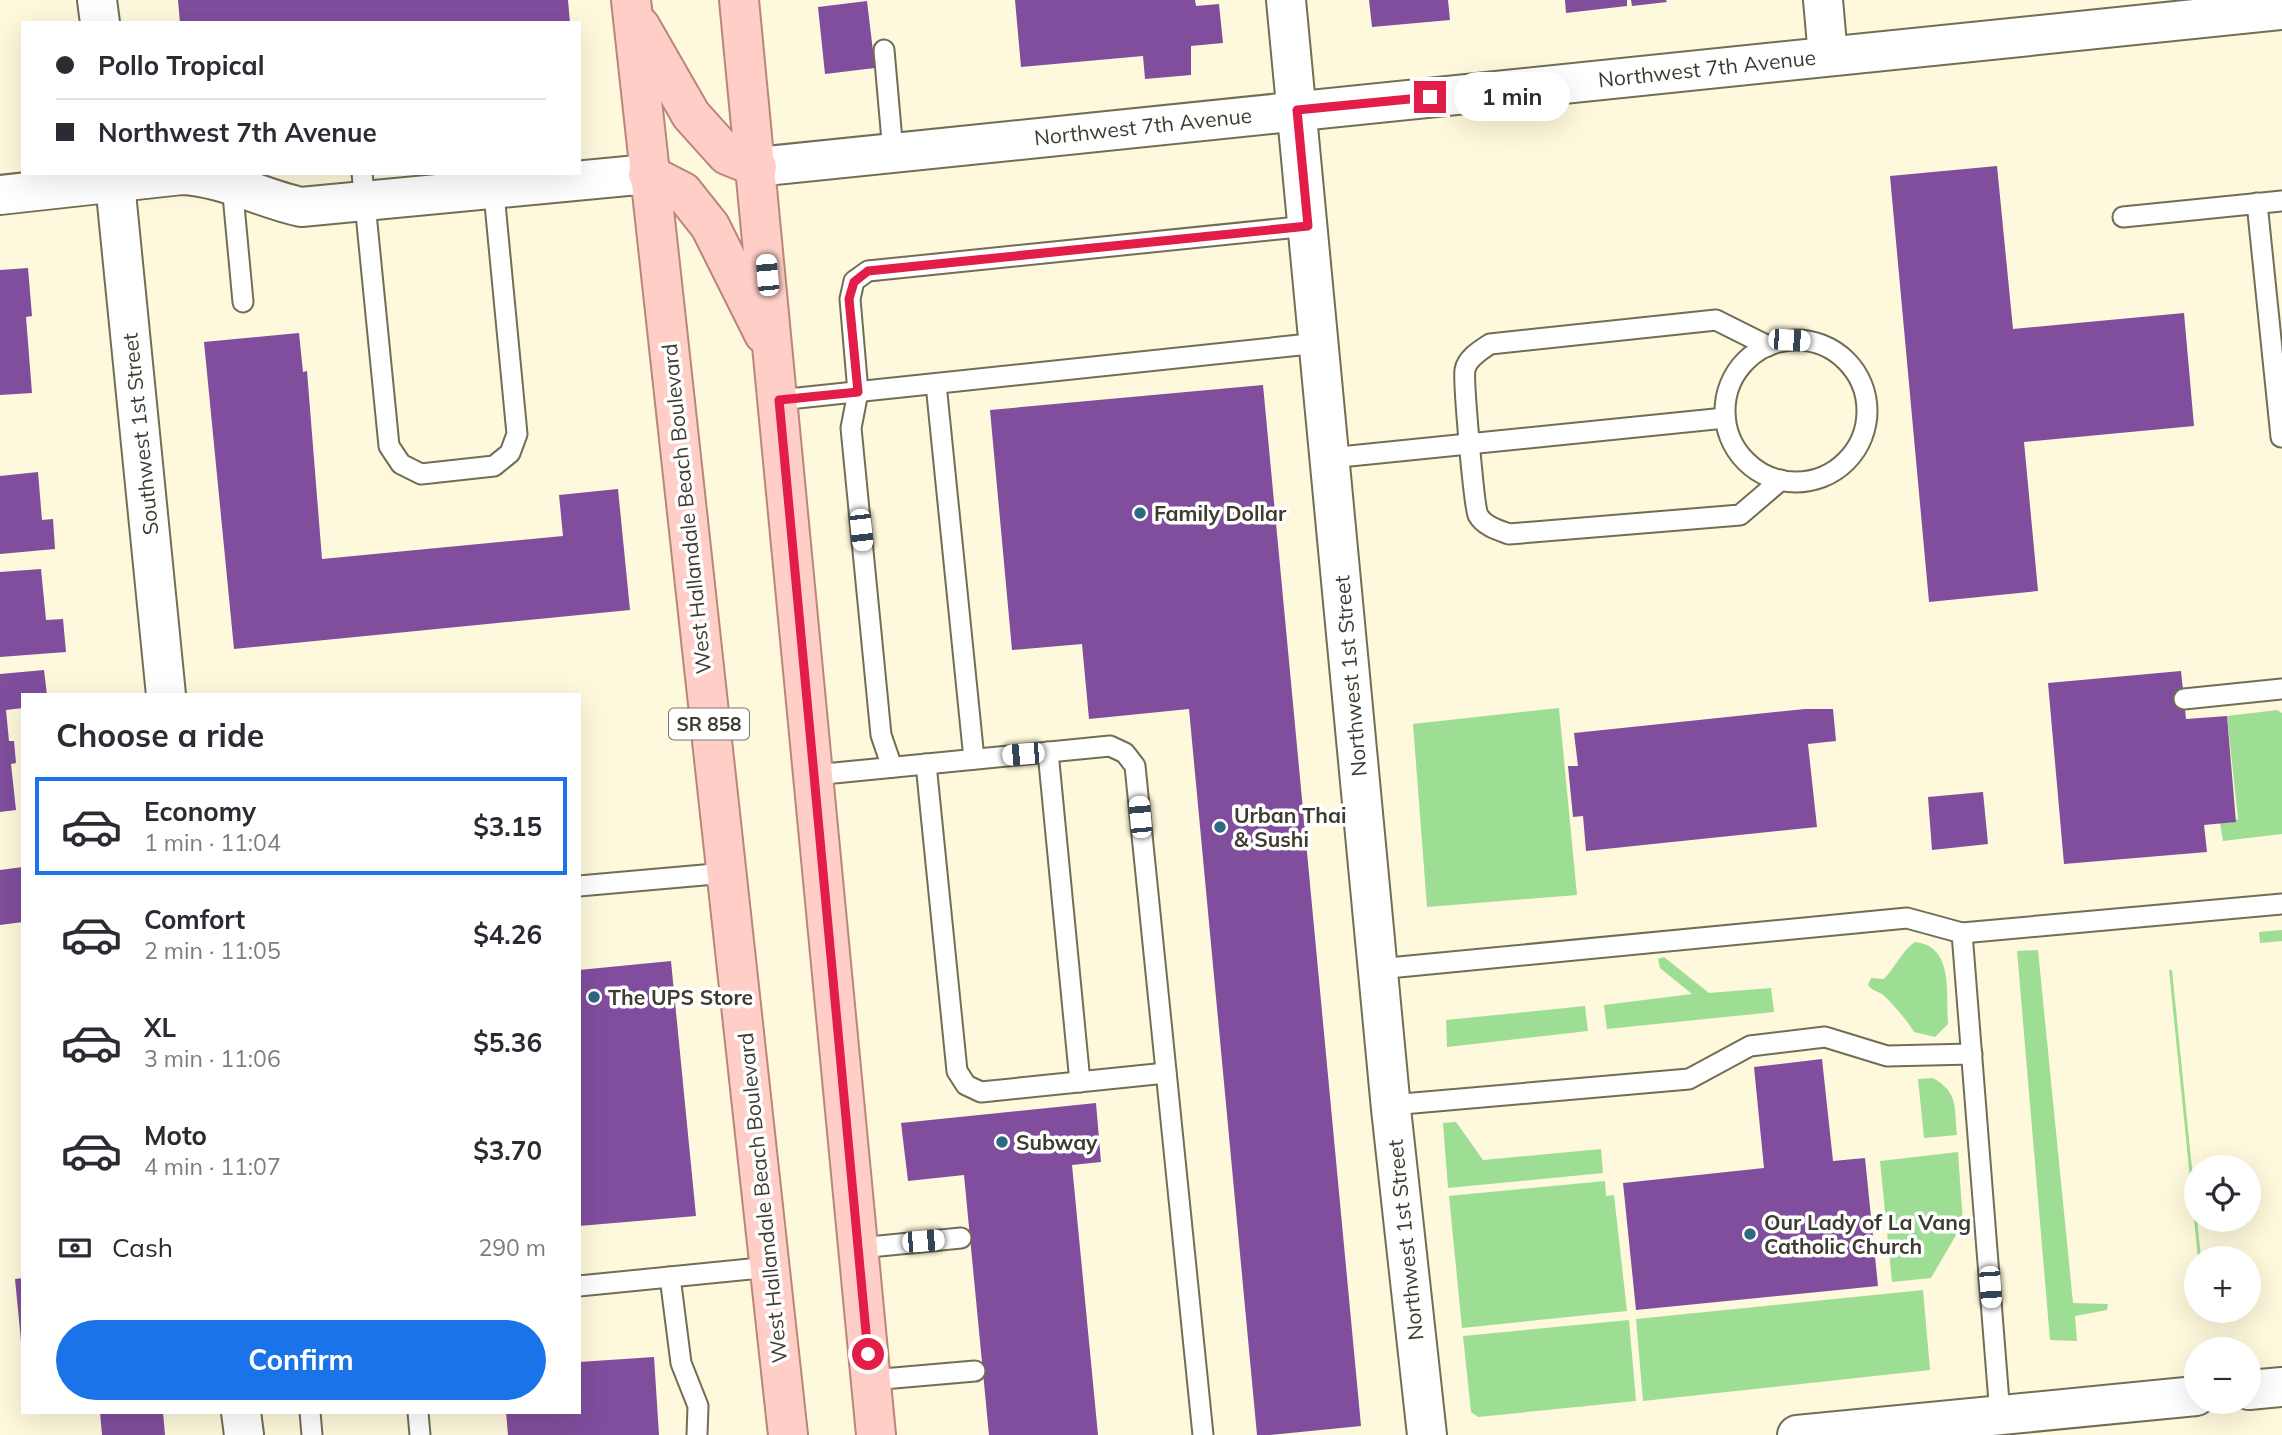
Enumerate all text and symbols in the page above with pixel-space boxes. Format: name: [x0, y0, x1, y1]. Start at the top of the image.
street label: Northwest 7th Avenue: [1597, 44, 1817, 92]
text: Pollo Tropical: [98, 49, 264, 82]
callout: 1 min: [1454, 72, 1570, 122]
route end: [1414, 81, 1446, 113]
text: 1 min: [1482, 82, 1542, 111]
street label: Northwest 7th Avenue: [1033, 102, 1253, 150]
text: Northwest 7th Avenue: [98, 116, 377, 149]
car: [755, 253, 780, 297]
car: [1768, 328, 1811, 352]
street label: Southwest 1st Street: [116, 332, 164, 536]
street label: West Hallandale Beach Boulevard: [656, 342, 716, 676]
place label: Family Dollar: [1154, 500, 1287, 526]
marker: Family Dollar: [1132, 505, 1148, 521]
car: [849, 508, 874, 552]
street label: Northwest 1st Street: [1328, 574, 1372, 778]
road number: SR 858: [669, 708, 749, 740]
text: Choose a ride: [56, 715, 264, 755]
car: [1002, 742, 1045, 766]
icon: car: [60, 795, 123, 858]
text: Economy: [144, 795, 256, 828]
car: [1128, 795, 1153, 839]
place label: Urban Thai & Sushi: [1234, 802, 1346, 852]
text: $3.15: [473, 810, 542, 843]
marker: Urban Thai & Sushi: [1212, 819, 1228, 835]
text: 1 min · 11:04: [144, 828, 281, 857]
icon: car: [60, 903, 123, 966]
text: Comfort: [144, 903, 245, 936]
text: $4.26: [473, 918, 542, 951]
text: 2 min · 11:05: [144, 936, 281, 965]
place label: The UPS Store: [608, 984, 753, 1010]
marker: The UPS Store: [586, 989, 602, 1005]
icon: car: [60, 1011, 123, 1074]
text: XL: [144, 1011, 176, 1044]
text: $5.36: [473, 1026, 542, 1059]
street label: West Hallandale Beach Boulevard: [732, 1031, 792, 1365]
text: 3 min · 11:06: [144, 1044, 281, 1073]
icon: car: [60, 1119, 123, 1182]
text: Moto: [144, 1119, 207, 1152]
place label: Subway: [1016, 1129, 1098, 1155]
text: $3.70: [473, 1134, 542, 1167]
marker: Subway: [994, 1134, 1010, 1150]
street label: Northwest 1st Street: [1382, 1138, 1428, 1342]
text: 4 min · 11:07: [144, 1152, 281, 1181]
map controls: [2184, 1155, 2261, 1414]
button: locate: [2184, 1155, 2261, 1232]
place label: Our Lady of La Vang Catholic Church: [1764, 1209, 1971, 1259]
marker: Our Lady of La Vang Catholic Church: [1742, 1226, 1758, 1242]
icon: cash: [56, 1229, 94, 1267]
car: [902, 1229, 945, 1253]
text: Cash: [112, 1231, 173, 1264]
text: 290 m: [478, 1233, 546, 1262]
button: +: [2184, 1246, 2261, 1323]
car: [1979, 1265, 2002, 1309]
button: Confirm: [56, 1320, 546, 1400]
button: −: [2184, 1337, 2261, 1414]
route start: [852, 1338, 884, 1370]

